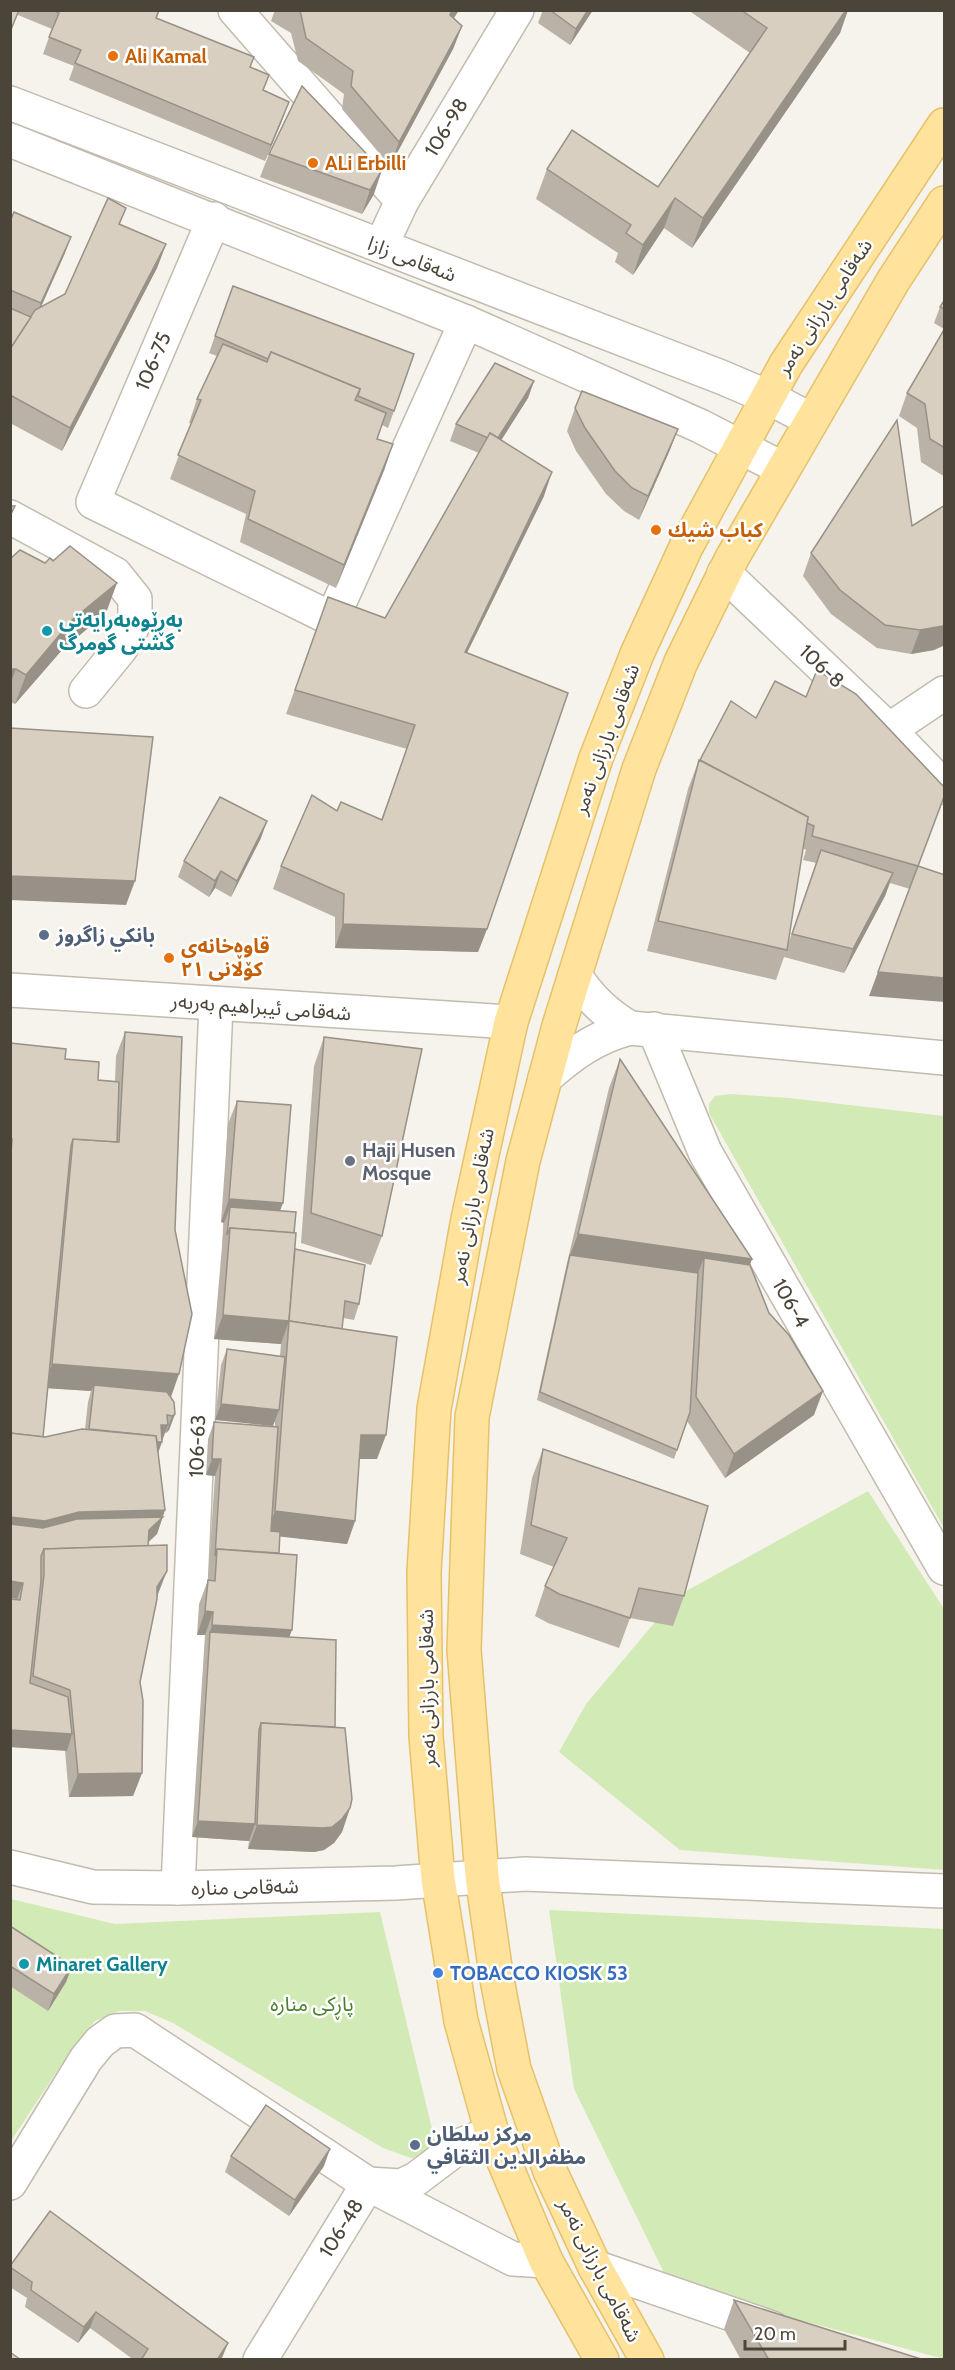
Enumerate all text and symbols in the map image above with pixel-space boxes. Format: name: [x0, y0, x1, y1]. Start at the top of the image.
place label: Ali Kamal: [125, 44, 207, 68]
marker: Ali Kamal: [106, 49, 120, 63]
street label: 106-98: [419, 93, 473, 161]
place label: ALi Erbilli: [325, 151, 406, 175]
marker: ALi Erbilli: [306, 156, 320, 170]
street label: شەقامی زازا: [364, 231, 460, 287]
street label: شەقامی بارزانی نەمر: [770, 234, 877, 381]
street label: 106-75: [130, 328, 176, 394]
place label: كباب شيك: [668, 518, 764, 542]
marker: كباب شيك: [649, 523, 663, 537]
place label: بەڕێوەبەرایەتی گشتی گومرگ: [59, 608, 183, 655]
marker: بەڕێوەبەرایەتی گشتی گومرگ: [40, 624, 54, 638]
street label: 106-8: [795, 639, 849, 693]
street label: شەقامی بارزانی نەمر: [567, 661, 644, 818]
place label: بانكي زاگروز: [55, 923, 155, 952]
marker: بانكي زاگروز: [37, 928, 51, 942]
place label: قاوەخانەی کۆڵانی ٢١: [181, 934, 270, 981]
marker: قاوەخانەی کۆڵانی ٢١: [162, 951, 176, 965]
street label: شەقامی ئیبراهیم بەربەر: [169, 989, 352, 1028]
street label: شەقامی بارزانی نەمر: [445, 1126, 499, 1287]
place label: Haji Husen Mosque: [362, 1138, 456, 1185]
marker: Haji Husen Mosque: [343, 1154, 357, 1168]
street label: 106-4: [768, 1275, 815, 1332]
street label: 106-63: [184, 1414, 210, 1478]
street label: شەقامی بارزانی نەمر: [414, 1609, 440, 1768]
street label: شەقامی منارە: [191, 1874, 299, 1900]
place label: Minaret Gallery: [36, 1952, 168, 1976]
marker: Minaret Gallery: [17, 1957, 31, 1971]
place label: TOBACCO KIOSK 53: [450, 1961, 628, 1985]
marker: TOBACCO KIOSK 53: [431, 1966, 445, 1980]
park label: پاڕکی منارە: [270, 1992, 354, 2021]
place label: مركز سلطان مظفرالدين الثقافي: [427, 2122, 586, 2174]
marker: مركز سلطان مظفرالدين الثقافي: [408, 2138, 422, 2152]
street label: شەقامی بارزانی نەمر: [553, 2193, 647, 2346]
street label: 106-48: [314, 2195, 368, 2261]
scale bar: [745, 2313, 846, 2351]
text: 20 m: [754, 2323, 796, 2345]

